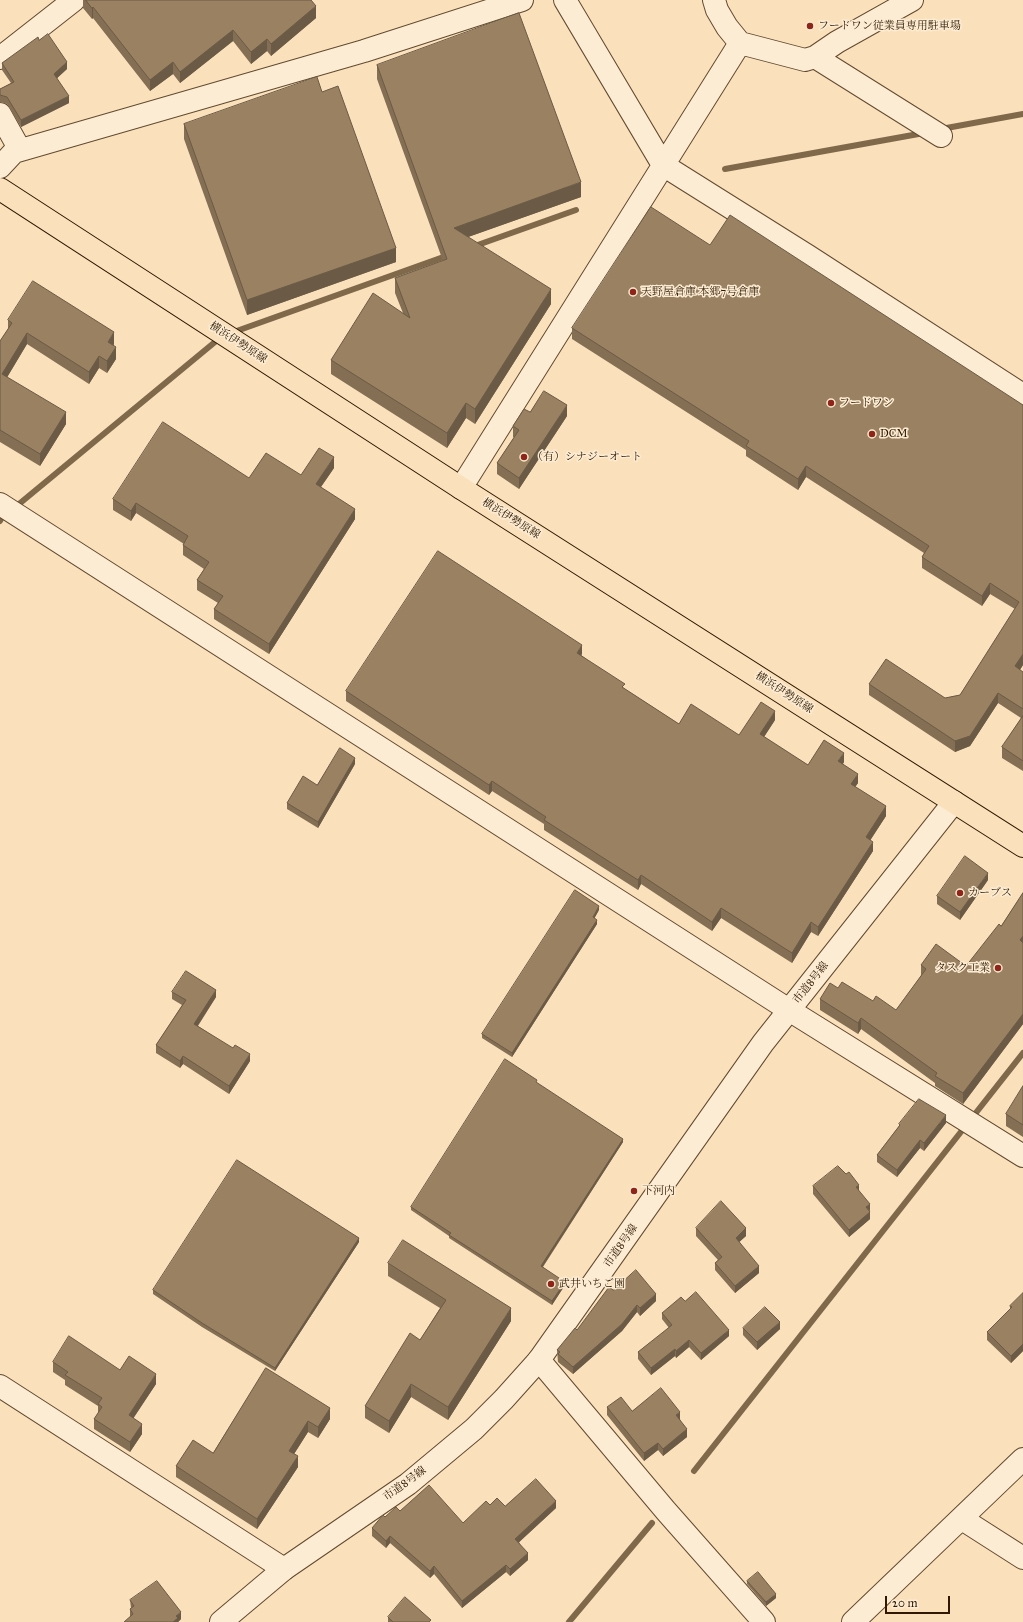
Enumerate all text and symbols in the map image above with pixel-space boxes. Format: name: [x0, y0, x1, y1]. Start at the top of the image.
place label: フードワン従業員専用駐車場: [818, 19, 961, 33]
marker: フードワン従業員専用駐車場: [805, 21, 815, 31]
place label: 天野屋倉庫 本郷7号倉庫: [641, 285, 759, 299]
marker: 天野屋倉庫 本郷7号倉庫: [628, 287, 638, 297]
street label: 横浜伊勢原線: [207, 319, 269, 367]
place label: フードワン: [839, 396, 894, 410]
marker: フードワン: [826, 398, 836, 408]
place label: DCM: [880, 427, 908, 441]
marker: DCM: [867, 429, 877, 439]
place label: （有）シナジーオート: [532, 450, 642, 464]
marker: （有）シナジーオート: [519, 452, 529, 462]
street label: 横浜伊勢原線: [480, 496, 542, 542]
street label: 横浜伊勢原線: [753, 669, 815, 717]
place label: カーブス: [968, 886, 1012, 900]
marker: カーブス: [955, 888, 965, 898]
street label: 市道8号線: [790, 959, 832, 1007]
place label: タスク工業: [935, 961, 990, 975]
marker: タスク工業: [993, 963, 1003, 973]
place label: 下河内: [642, 1184, 675, 1198]
marker: 下河内: [629, 1186, 639, 1196]
street label: 市道8号線: [601, 1222, 641, 1270]
place label: 武井いちご園: [559, 1277, 625, 1291]
marker: 武井いちご園: [546, 1279, 556, 1289]
street label: 市道8号線: [381, 1464, 429, 1504]
scale bar: [887, 1588, 952, 1614]
text: 20 m: [892, 1596, 918, 1610]

